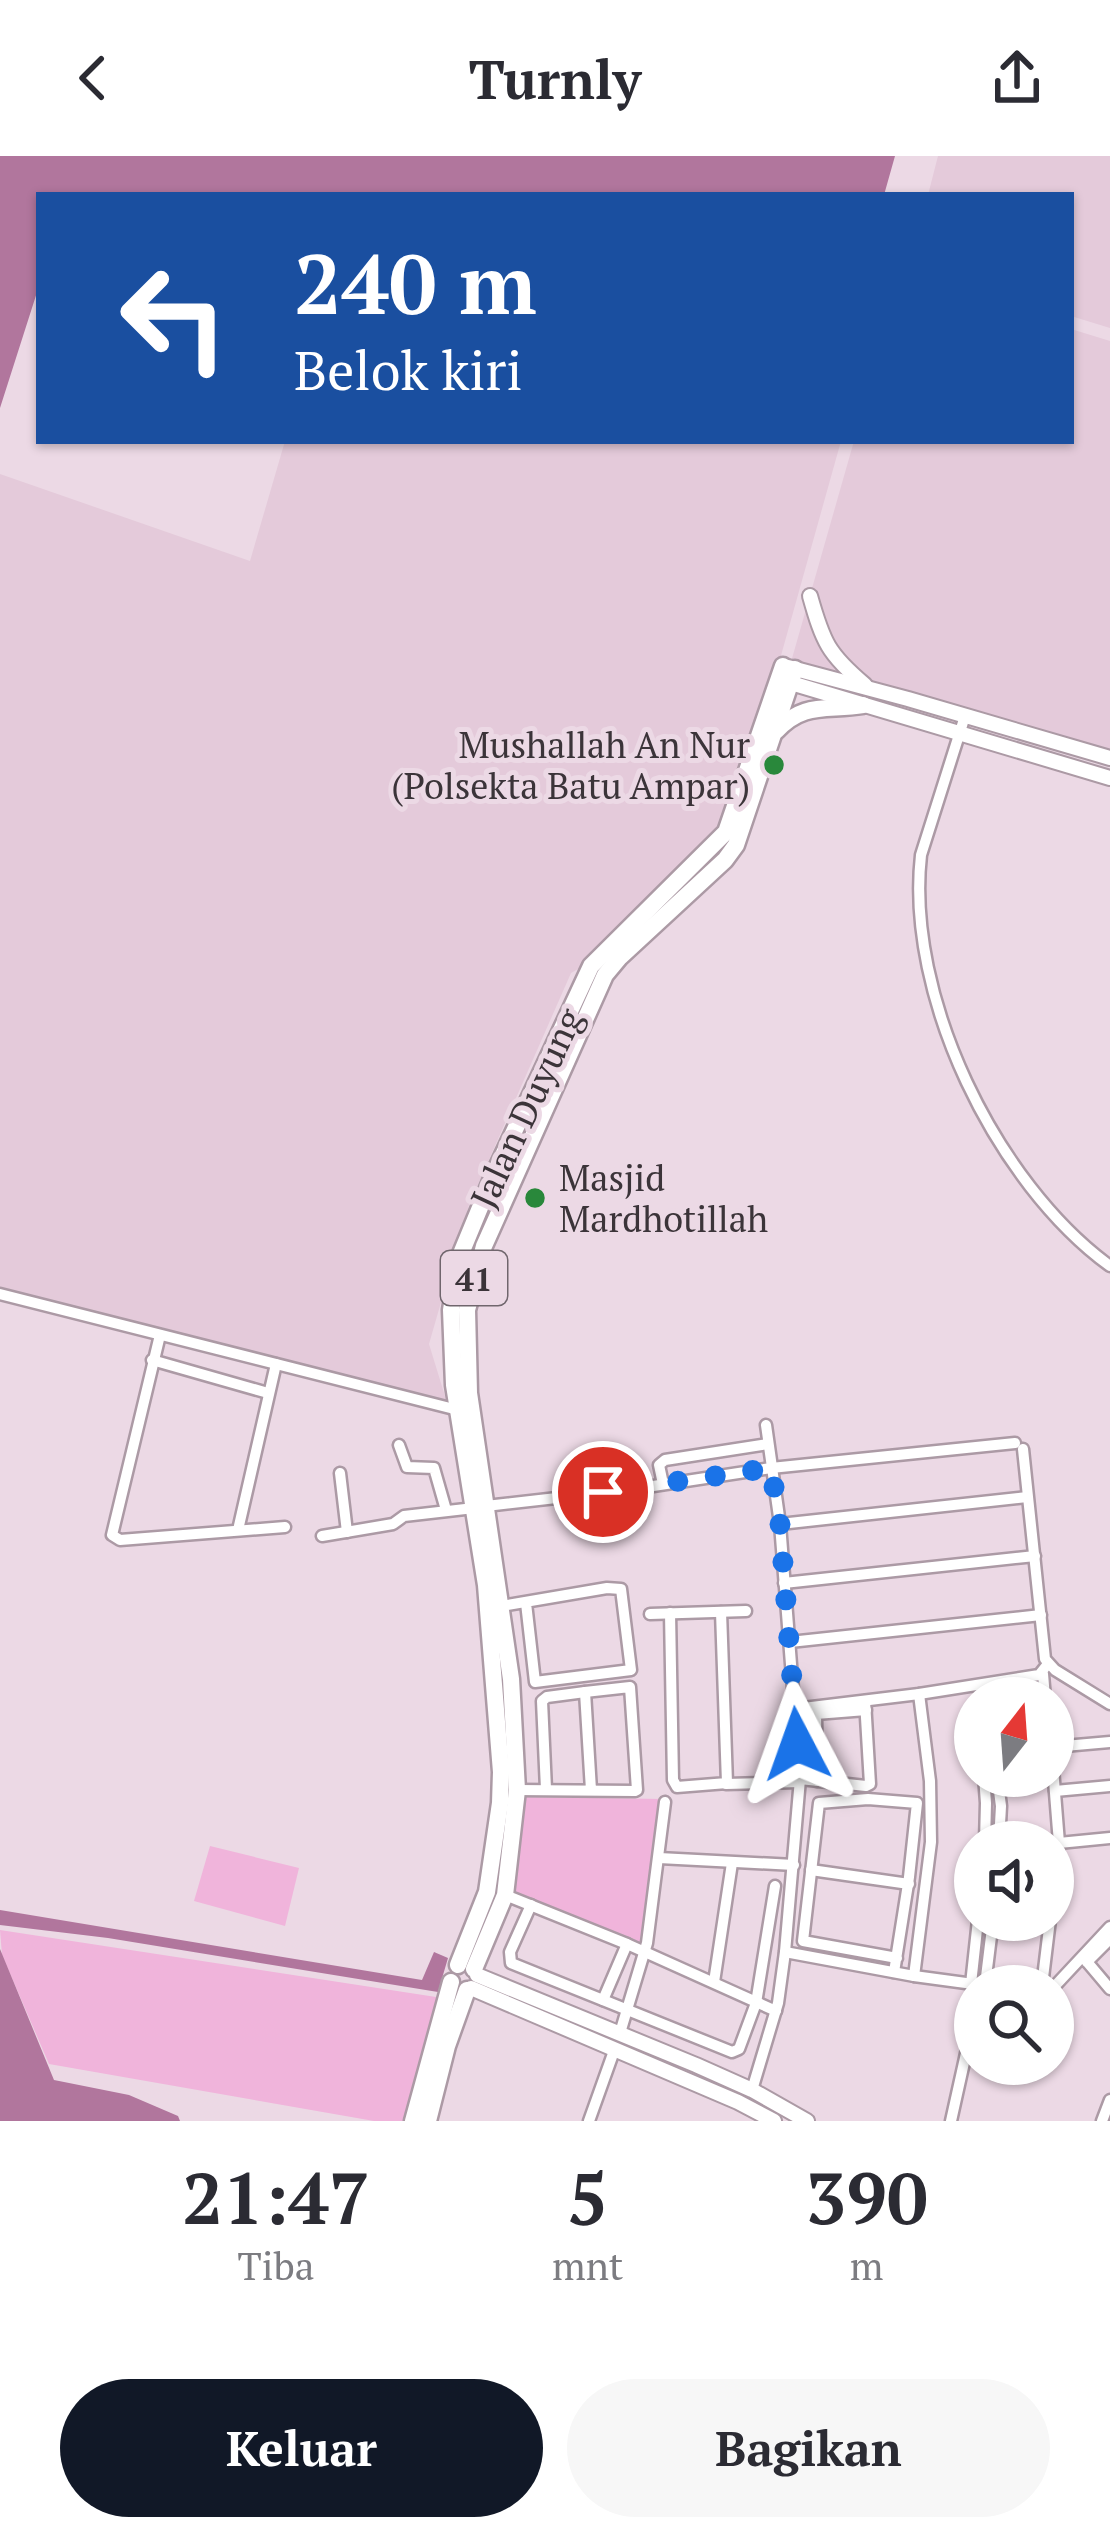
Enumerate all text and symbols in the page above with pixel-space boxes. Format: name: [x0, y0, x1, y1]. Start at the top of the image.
text: Turnly: [469, 43, 641, 114]
icon: back: [60, 45, 126, 111]
icon: share: [984, 45, 1050, 111]
text: 240 m: [294, 227, 537, 338]
icon: left: [96, 240, 252, 396]
text: Belok kiri: [294, 334, 523, 405]
place label: Mushallah An Nur (Polsekta Batu Ampar): [391, 721, 750, 809]
marker: Mushallah An Nur (Polsekta Batu Ampar): [761, 752, 787, 778]
street label: Jalan Duyung: [459, 1000, 593, 1215]
place label: Masjid Mardhotillah: [559, 1154, 768, 1242]
marker: Masjid Mardhotillah: [522, 1185, 548, 1211]
road number: 41: [441, 1251, 507, 1305]
pin: [552, 1441, 654, 1543]
icon: arrive: [570, 1459, 636, 1525]
north arrow: [954, 1677, 1074, 1797]
map controls: [954, 1677, 1074, 2085]
position arrow: [734, 1681, 860, 1807]
button: sound: [954, 1821, 1074, 1941]
button: search: [954, 1965, 1074, 2085]
text: 21:47: [182, 2149, 370, 2245]
text: 5: [567, 2149, 608, 2245]
text: 390: [806, 2149, 928, 2245]
text: Tiba: [238, 2239, 314, 2291]
text: mnt: [552, 2239, 623, 2291]
text: m: [850, 2239, 883, 2291]
button: Keluar: [60, 2379, 543, 2517]
button: Bagikan: [567, 2379, 1050, 2517]

